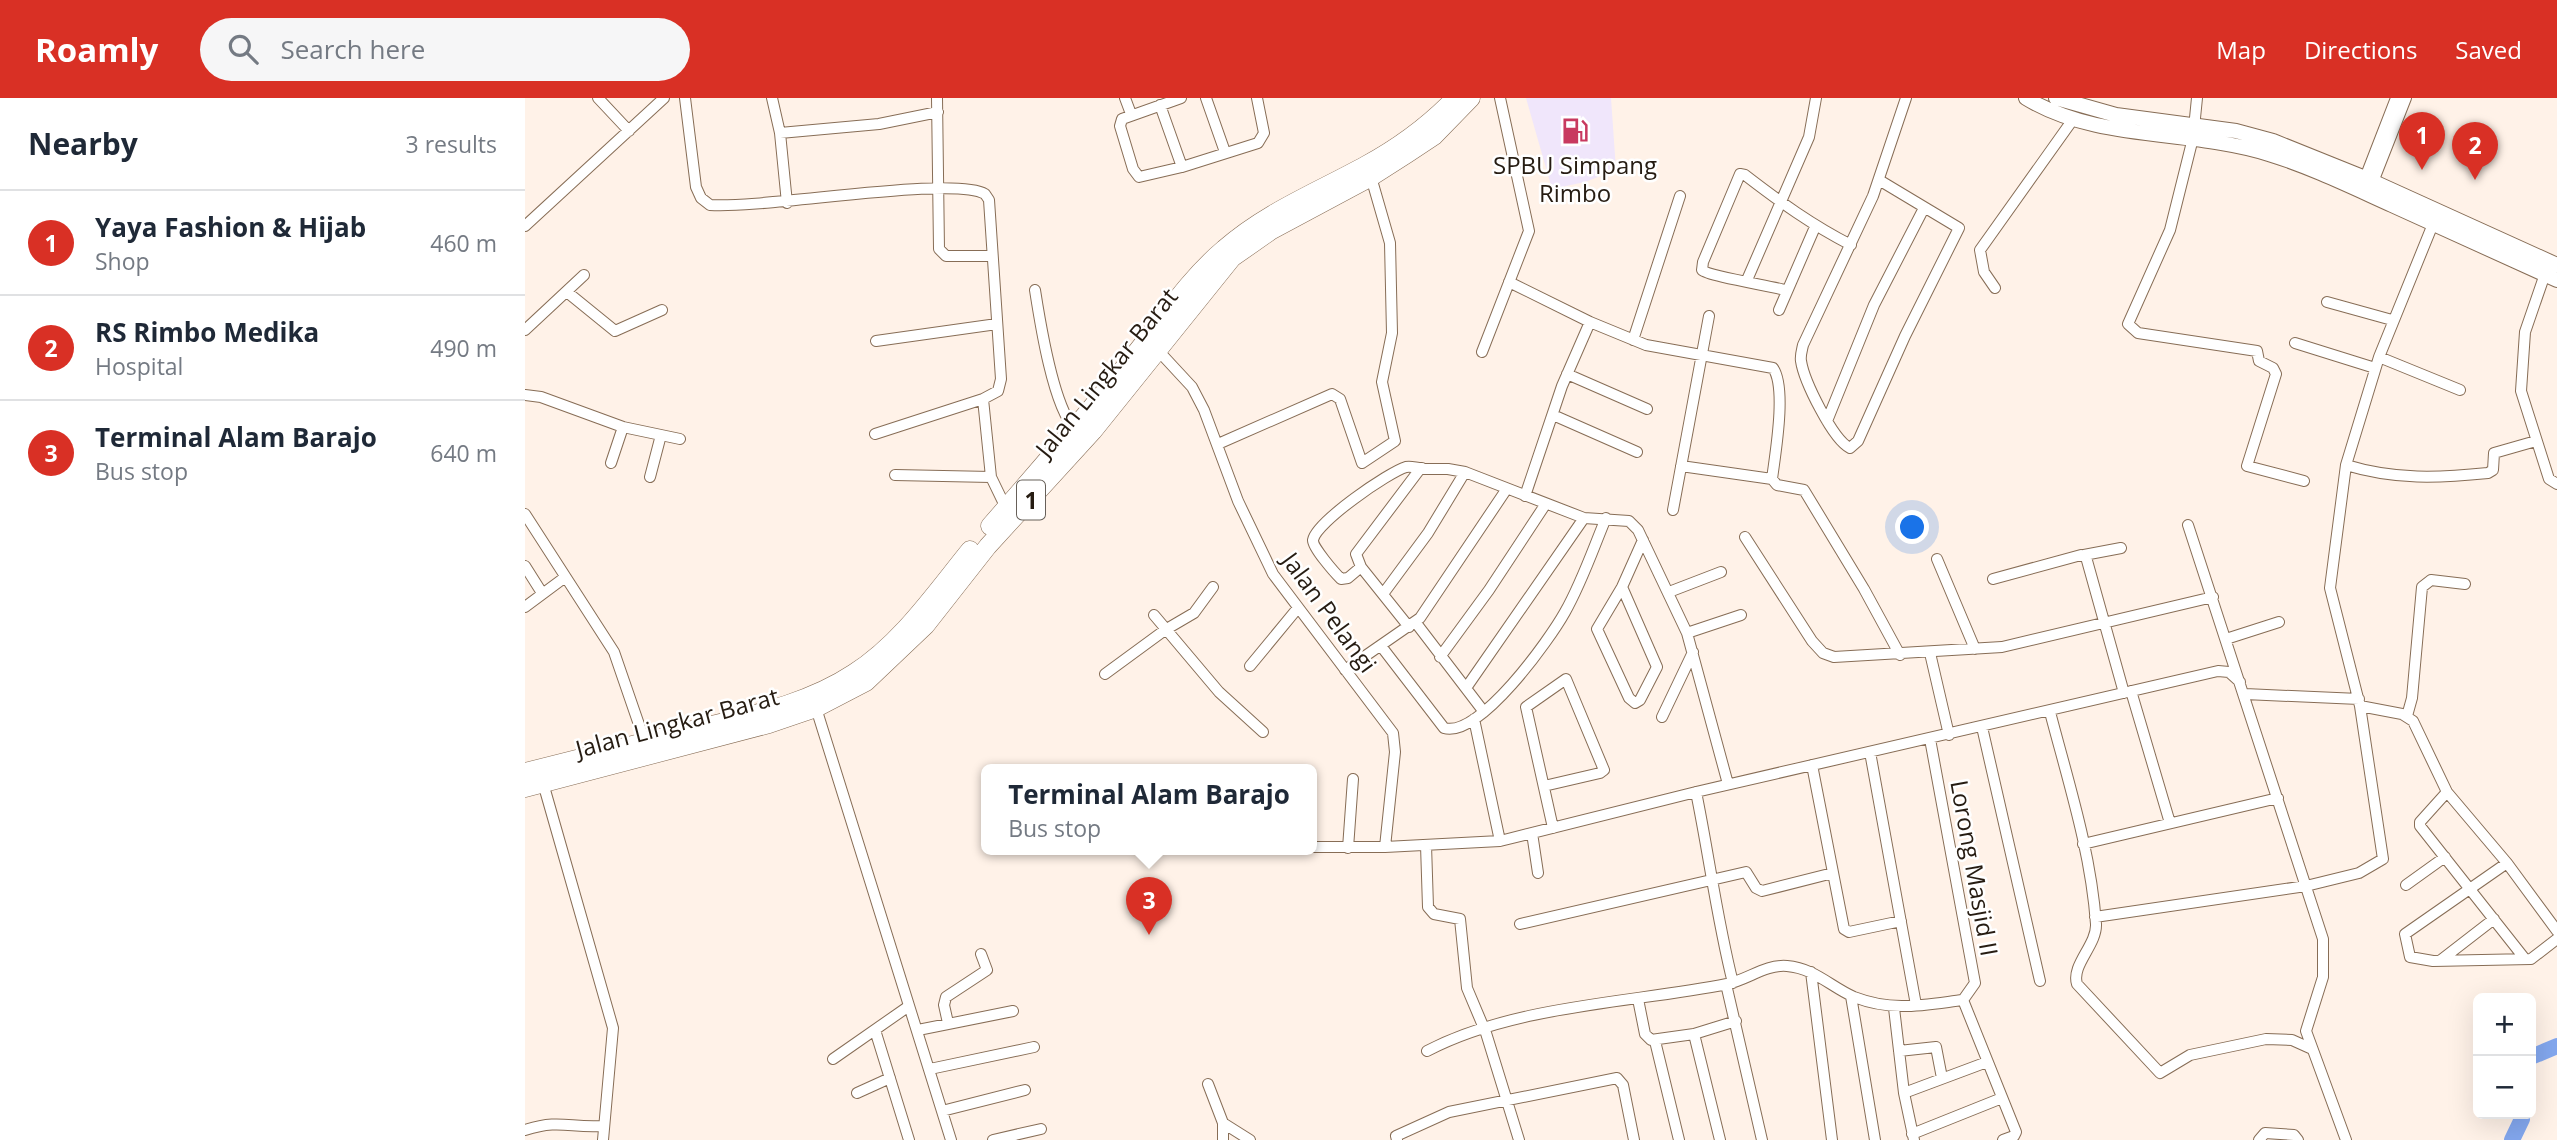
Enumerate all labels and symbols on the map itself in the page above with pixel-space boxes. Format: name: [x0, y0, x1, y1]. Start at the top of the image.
pin: 1: [2399, 112, 2445, 170]
fuel station icon: SPBU Simpang Rimbo: [1560, 116, 1590, 146]
pin: 2: [2452, 122, 2498, 180]
place label: SPBU Simpang Rimbo: [1493, 148, 1657, 209]
street label: Jalan Lingkar Barat: [1026, 280, 1185, 465]
road number: 1: [1017, 480, 1045, 520]
your location: [1895, 510, 1929, 544]
street label: Jalan Pelangi: [1274, 544, 1385, 679]
street label: Jalan Lingkar Barat: [570, 679, 782, 766]
street label: Lorong Masjid II: [1943, 777, 2007, 959]
pin: 3: [1126, 877, 1172, 935]

